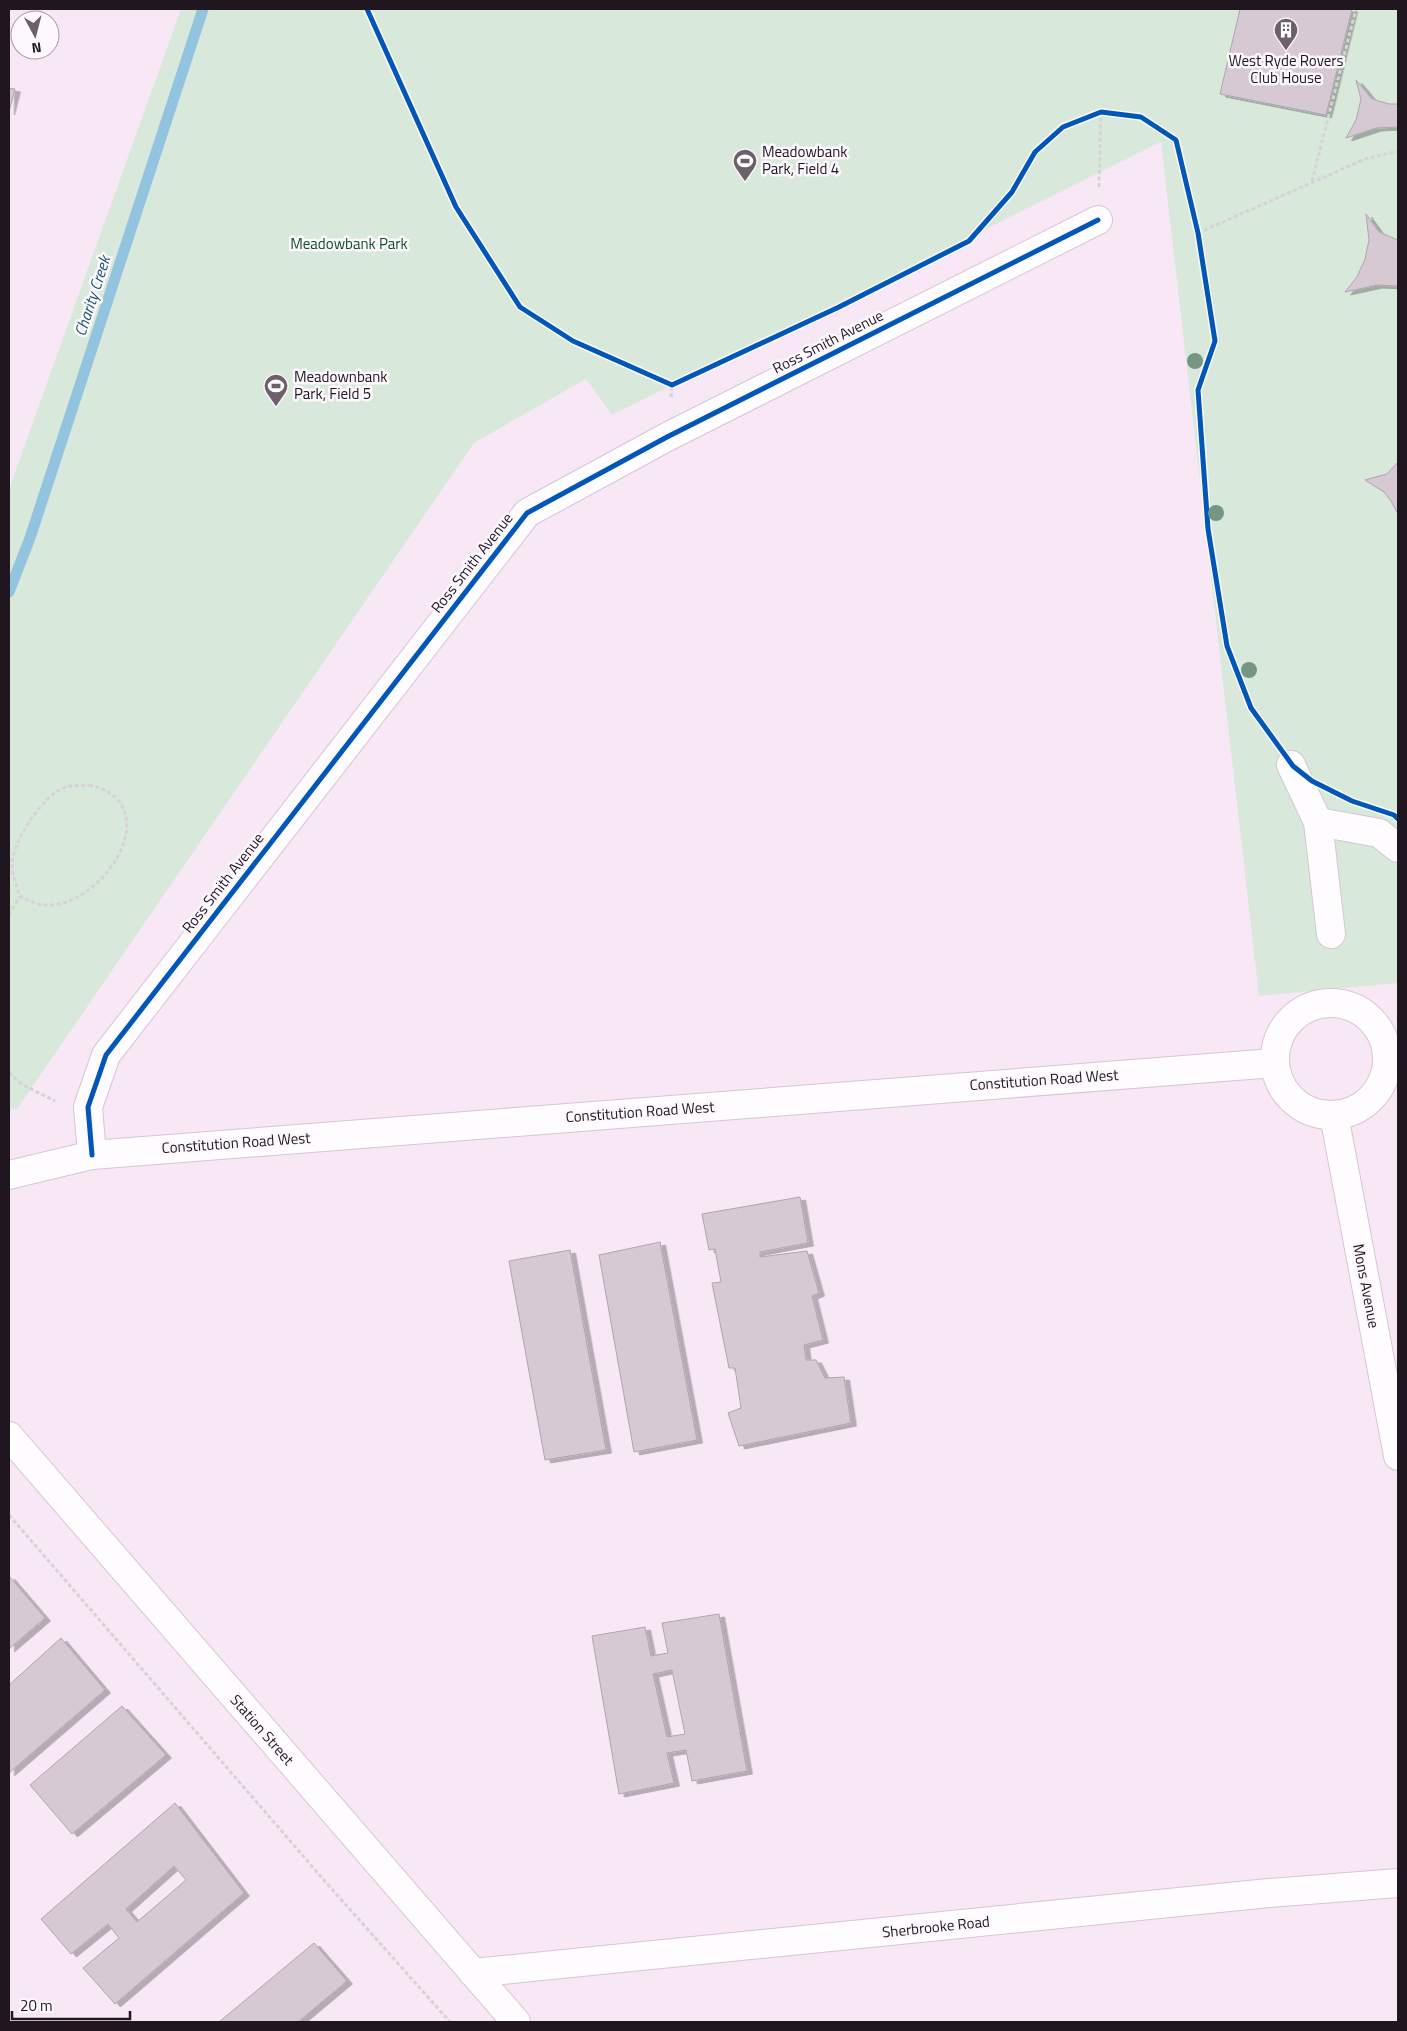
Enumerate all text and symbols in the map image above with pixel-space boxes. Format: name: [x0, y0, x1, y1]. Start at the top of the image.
north arrow: [10, 10, 60, 60]
building icon: West Ryde Rovers Club House: [1273, 17, 1299, 51]
text: N: [31, 37, 43, 59]
place label: West Ryde Rovers Club House: [1229, 49, 1344, 89]
place label: Meadowbank Park, Field 4: [762, 140, 847, 180]
sports icon: Meadowbank Park, Field 4: [732, 148, 758, 182]
park label: Meadowbank Park: [290, 232, 408, 255]
water label: Charity Creek: [68, 251, 117, 339]
street label: Ross Smith Avenue: [768, 304, 887, 379]
place label: Meadownbank Park, Field 5: [294, 365, 388, 405]
sports icon: Meadownbank Park, Field 5: [263, 373, 289, 407]
street label: Ross Smith Avenue: [425, 508, 518, 618]
street label: Ross Smith Avenue: [176, 828, 269, 938]
street label: Constitution Road West: [969, 1063, 1120, 1096]
street label: Constitution Road West: [565, 1095, 716, 1128]
street label: Constitution Road West: [161, 1126, 312, 1159]
street label: Mons Avenue: [1347, 1242, 1386, 1330]
street label: Station Street: [225, 1689, 300, 1771]
street label: Sherbrooke Road: [881, 1909, 991, 1944]
scale bar: [12, 1988, 130, 2020]
text: 20 m: [20, 1994, 53, 2017]

